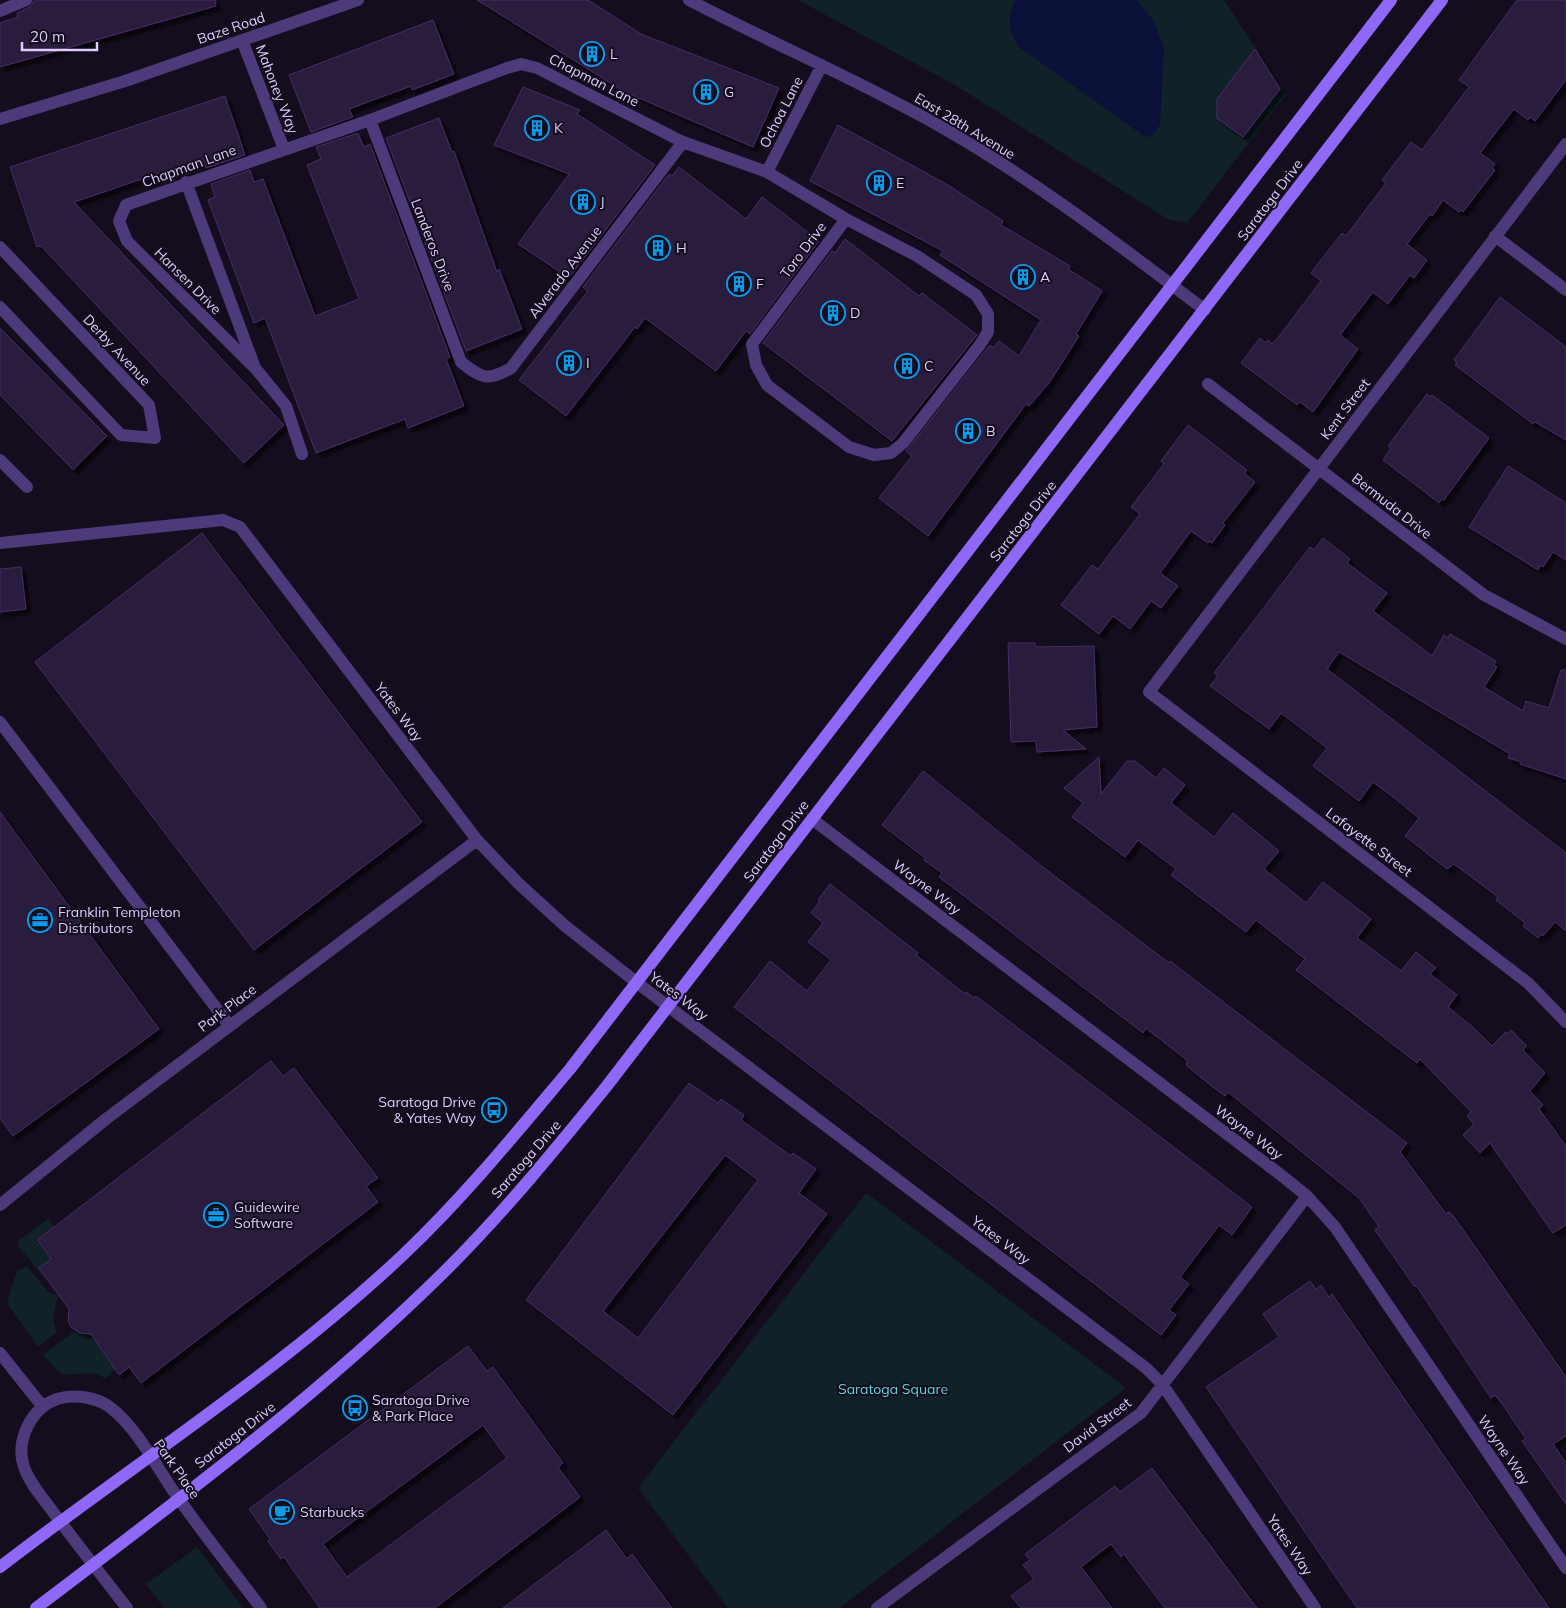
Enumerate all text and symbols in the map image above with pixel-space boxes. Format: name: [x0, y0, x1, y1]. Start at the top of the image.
street label: Baze Road: [195, 8, 267, 48]
scale bar: [22, 20, 98, 52]
text: 20 m: [30, 27, 65, 46]
building icon: L: [579, 41, 605, 67]
street label: Mahoney Way: [252, 42, 302, 137]
place label: L: [610, 45, 618, 63]
street label: Chapman Lane: [546, 50, 642, 110]
street label: Ochoa Lane: [755, 73, 807, 151]
building icon: G: [693, 79, 719, 105]
place label: G: [724, 83, 734, 101]
street label: East 28th Avenue: [911, 89, 1019, 163]
building icon: K: [524, 115, 550, 141]
place label: K: [554, 119, 564, 137]
street label: Chapman Lane: [139, 141, 239, 191]
street label: Saratoga Drive: [1233, 156, 1307, 244]
building icon: E: [866, 170, 892, 196]
place label: E: [896, 174, 904, 192]
building icon: J: [570, 189, 596, 215]
place label: J: [600, 193, 605, 211]
street label: Landeros Drive: [407, 196, 459, 294]
street label: Toro Drive: [776, 218, 830, 282]
street label: Alverado Avenue: [524, 222, 606, 322]
building icon: H: [645, 235, 671, 261]
place label: H: [676, 239, 687, 257]
street label: Hansen Drive: [151, 244, 225, 318]
building icon: A: [1010, 264, 1036, 290]
place label: A: [1040, 268, 1051, 286]
building icon: F: [726, 271, 752, 297]
place label: F: [756, 275, 764, 293]
building icon: D: [820, 300, 846, 326]
place label: D: [850, 304, 860, 322]
street label: Derby Avenue: [79, 310, 155, 390]
building icon: I: [556, 350, 582, 376]
building icon: C: [894, 353, 920, 379]
place label: I: [586, 354, 590, 372]
place label: C: [924, 357, 934, 375]
street label: Kent Street: [1316, 375, 1374, 443]
building icon: B: [955, 418, 981, 444]
place label: B: [986, 422, 996, 440]
street label: Bermuda Drive: [1348, 469, 1436, 543]
street label: Saratoga Drive: [986, 477, 1060, 565]
street label: Yates Way: [370, 678, 427, 746]
street label: Saratoga Drive: [739, 797, 813, 885]
street label: Lafayette Street: [1322, 804, 1416, 880]
street label: Wayne Way: [889, 856, 965, 919]
place label: Franklin Templeton Distributors: [58, 903, 181, 937]
office icon: Franklin Templeton Distributors: [27, 907, 53, 933]
street label: Yates Way: [645, 967, 713, 1024]
street label: Park Place: [194, 980, 260, 1036]
place label: Saratoga Drive & Yates Way: [378, 1093, 477, 1127]
bus stop icon: Saratoga Drive & Yates Way: [481, 1097, 507, 1123]
street label: Wayne Way: [1211, 1101, 1287, 1164]
street label: Saratoga Drive: [487, 1116, 565, 1202]
place label: Guidewire Software: [234, 1198, 300, 1232]
office icon: Guidewire Software: [203, 1202, 229, 1228]
street label: Yates Way: [967, 1211, 1035, 1268]
park label: Saratoga Square: [838, 1380, 948, 1398]
place label: Saratoga Drive & Park Place: [372, 1391, 470, 1425]
street label: David Street: [1060, 1394, 1135, 1456]
bus stop icon: Saratoga Drive & Park Place: [342, 1395, 368, 1421]
street label: Saratoga Drive: [191, 1398, 279, 1472]
street label: Wayne Way: [1474, 1412, 1534, 1489]
street label: Park Place: [150, 1436, 204, 1502]
cafe icon: Starbucks: [269, 1499, 295, 1525]
place label: Starbucks: [300, 1503, 365, 1521]
street label: Yates Way: [1263, 1510, 1317, 1579]

